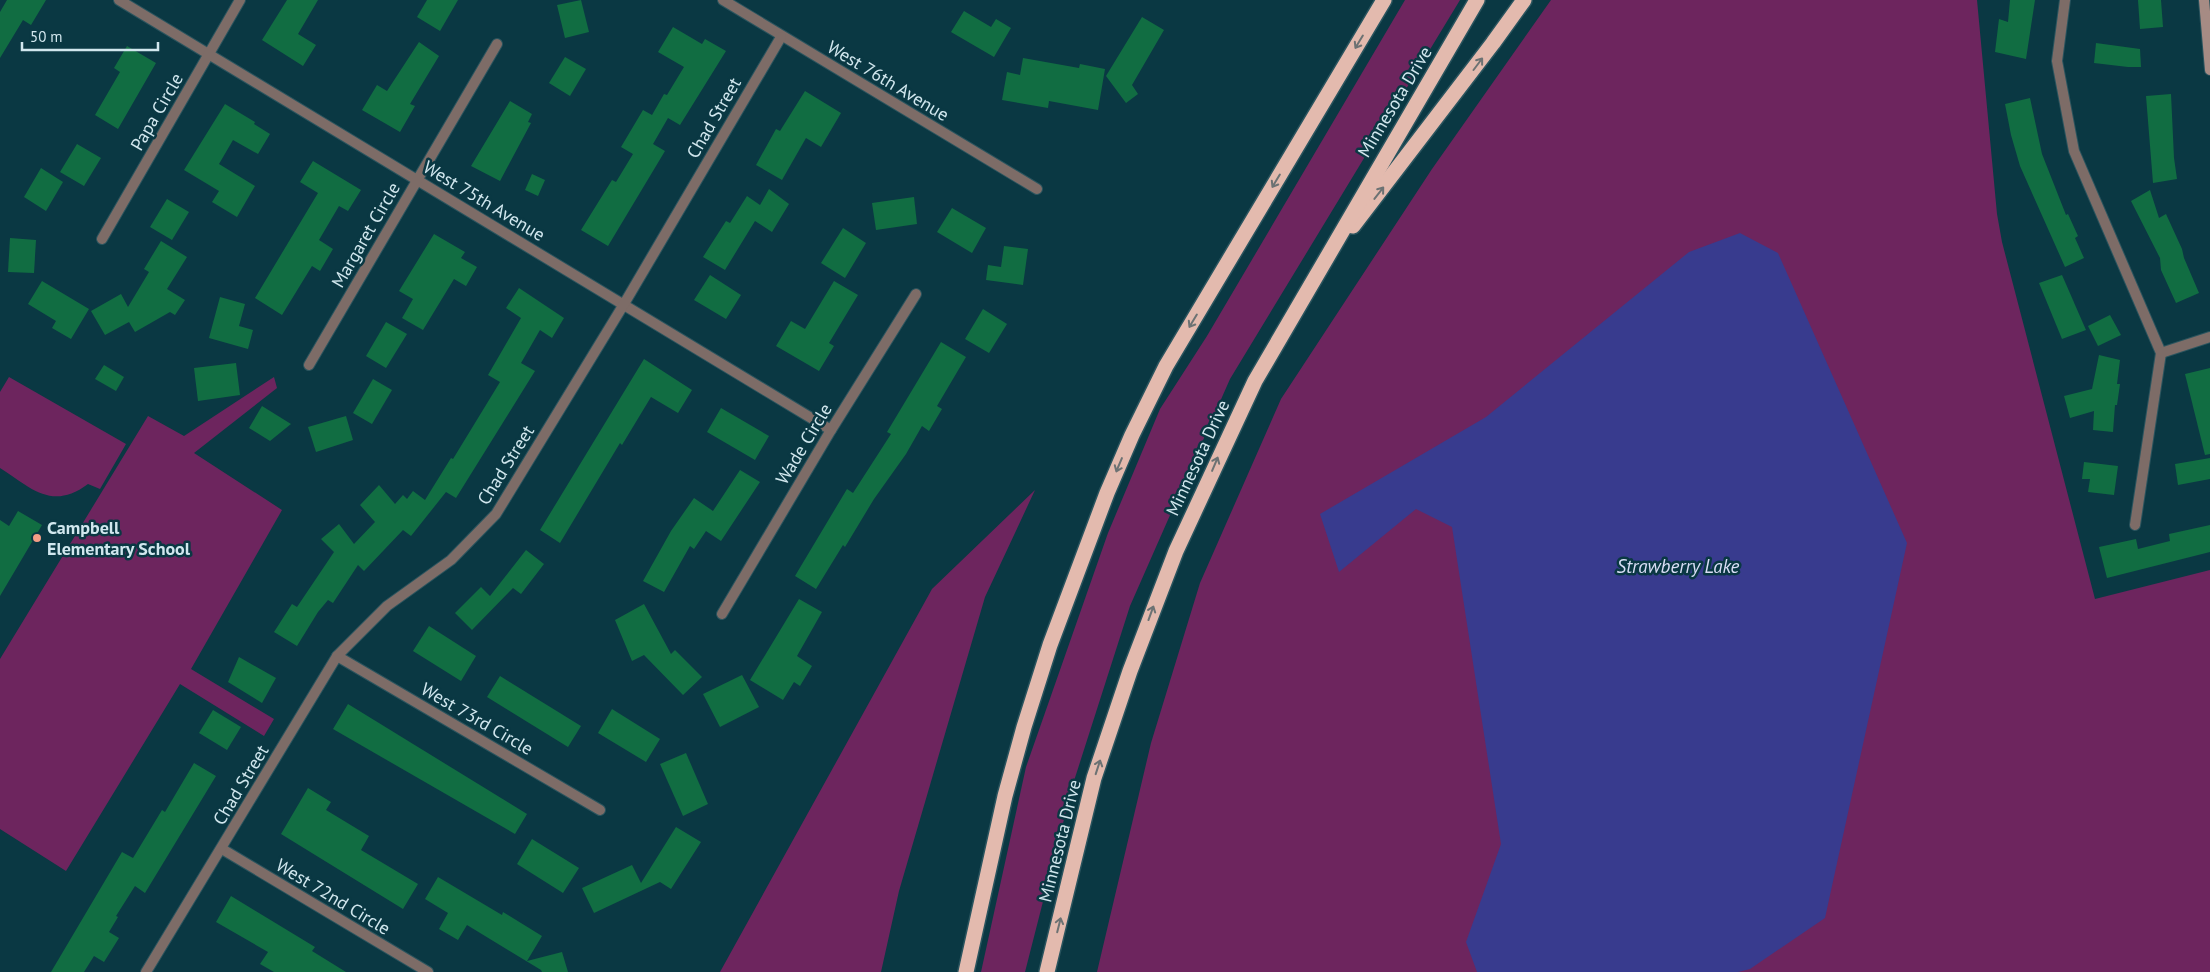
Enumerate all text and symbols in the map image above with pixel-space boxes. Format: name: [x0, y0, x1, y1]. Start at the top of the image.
scale bar: [22, 20, 159, 52]
text: 50 m: [30, 27, 63, 46]
one-way arrow: [1354, 34, 1364, 48]
street label: West 76th Avenue: [823, 35, 953, 126]
street label: Minnesota Drive: [1352, 42, 1437, 161]
one-way arrow: [1472, 58, 1483, 71]
street label: Papa Circle: [125, 69, 188, 155]
street label: Chad Street: [681, 73, 746, 162]
street label: West 75th Avenue: [419, 155, 549, 246]
one-way arrow: [1270, 174, 1280, 188]
street label: Margaret Circle: [326, 178, 405, 292]
one-way arrow: [1374, 187, 1385, 200]
one-way arrow: [1187, 313, 1197, 328]
street label: Minnesota Drive: [1161, 396, 1234, 519]
street label: Wade Circle: [770, 399, 837, 488]
street label: Chad Street: [472, 421, 539, 509]
one-way arrow: [1113, 457, 1123, 472]
one-way arrow: [1211, 457, 1221, 472]
place label: Campbell Elementary School: [47, 516, 191, 560]
marker: Campbell Elementary School: [31, 532, 43, 544]
water label: Strawberry Lake: [1617, 554, 1740, 578]
one-way arrow: [1147, 606, 1156, 622]
street label: West 73rd Circle: [417, 677, 537, 760]
street label: Chad Street: [208, 740, 273, 829]
one-way arrow: [1094, 760, 1103, 775]
street label: Minnesota Drive: [1033, 777, 1086, 904]
street label: West 72nd Circle: [272, 853, 395, 940]
one-way arrow: [1055, 917, 1064, 933]

